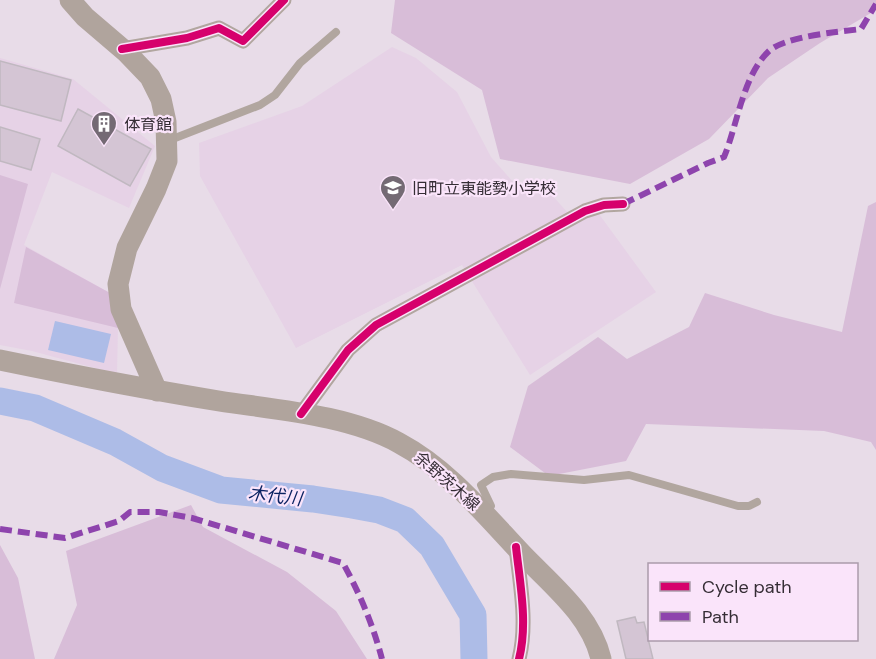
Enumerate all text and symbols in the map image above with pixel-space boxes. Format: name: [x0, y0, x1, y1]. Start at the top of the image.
building icon: 体育館: [89, 109, 119, 147]
place label: 体育館: [124, 114, 172, 135]
school or university icon: 旧町立東能勢小学校: [378, 173, 408, 211]
place label: 旧町立東能勢小学校: [412, 178, 556, 199]
street label: 余野茨木線: [410, 447, 484, 515]
water label: 木代川: [247, 481, 305, 511]
legend: [648, 563, 858, 641]
text: Cycle path: [702, 575, 792, 599]
text: Path: [702, 605, 739, 629]

